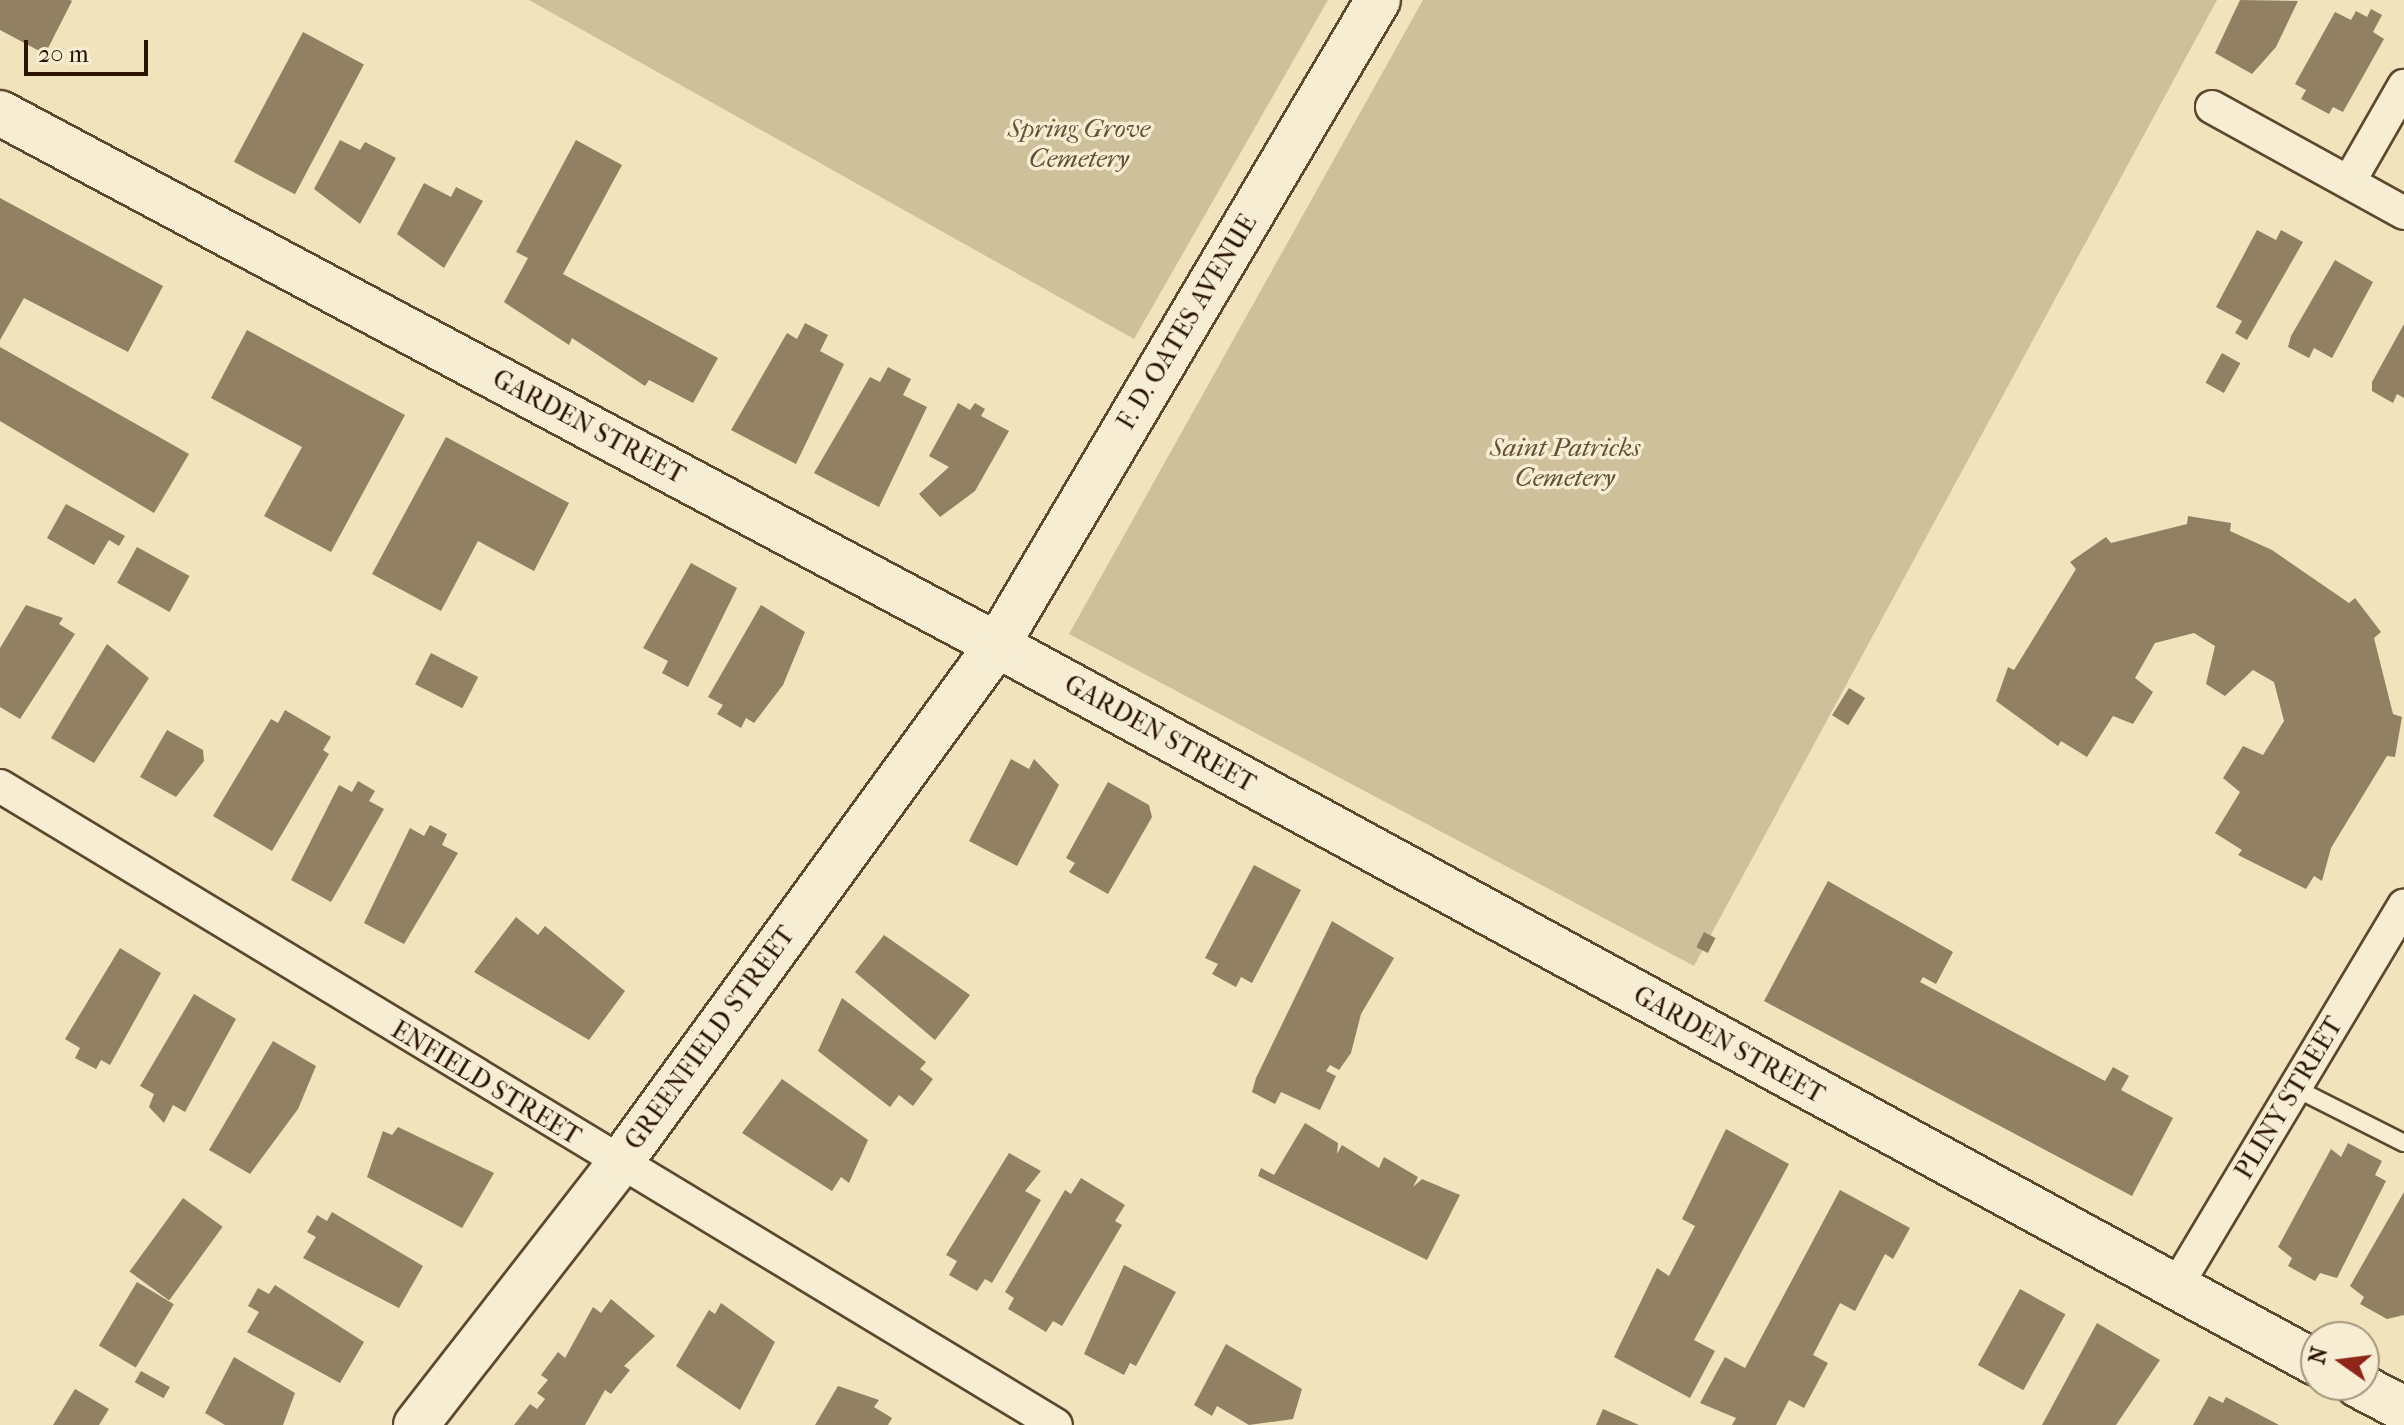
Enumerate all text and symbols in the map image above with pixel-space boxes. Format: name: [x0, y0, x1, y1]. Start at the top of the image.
scale bar: [28, 24, 152, 74]
text: 20 m: [38, 40, 89, 68]
park label: Spring Grove Cemetery: [1008, 113, 1150, 174]
street label: F. D. OATES AVENUE: [1110, 209, 1264, 435]
street label: GARDEN STREET: [487, 363, 691, 491]
park label: Saint Patricks Cemetery: [1490, 432, 1640, 494]
street label: GARDEN STREET: [1059, 669, 1261, 799]
street label: GREENFIELD STREET: [618, 920, 802, 1156]
street label: GARDEN STREET: [1628, 980, 1830, 1110]
street label: PLINY STREET: [2228, 1011, 2350, 1185]
street label: ENFIELD STREET: [386, 1014, 586, 1152]
north arrow: [2300, 1321, 2380, 1401]
text: N: [2304, 1344, 2333, 1367]

